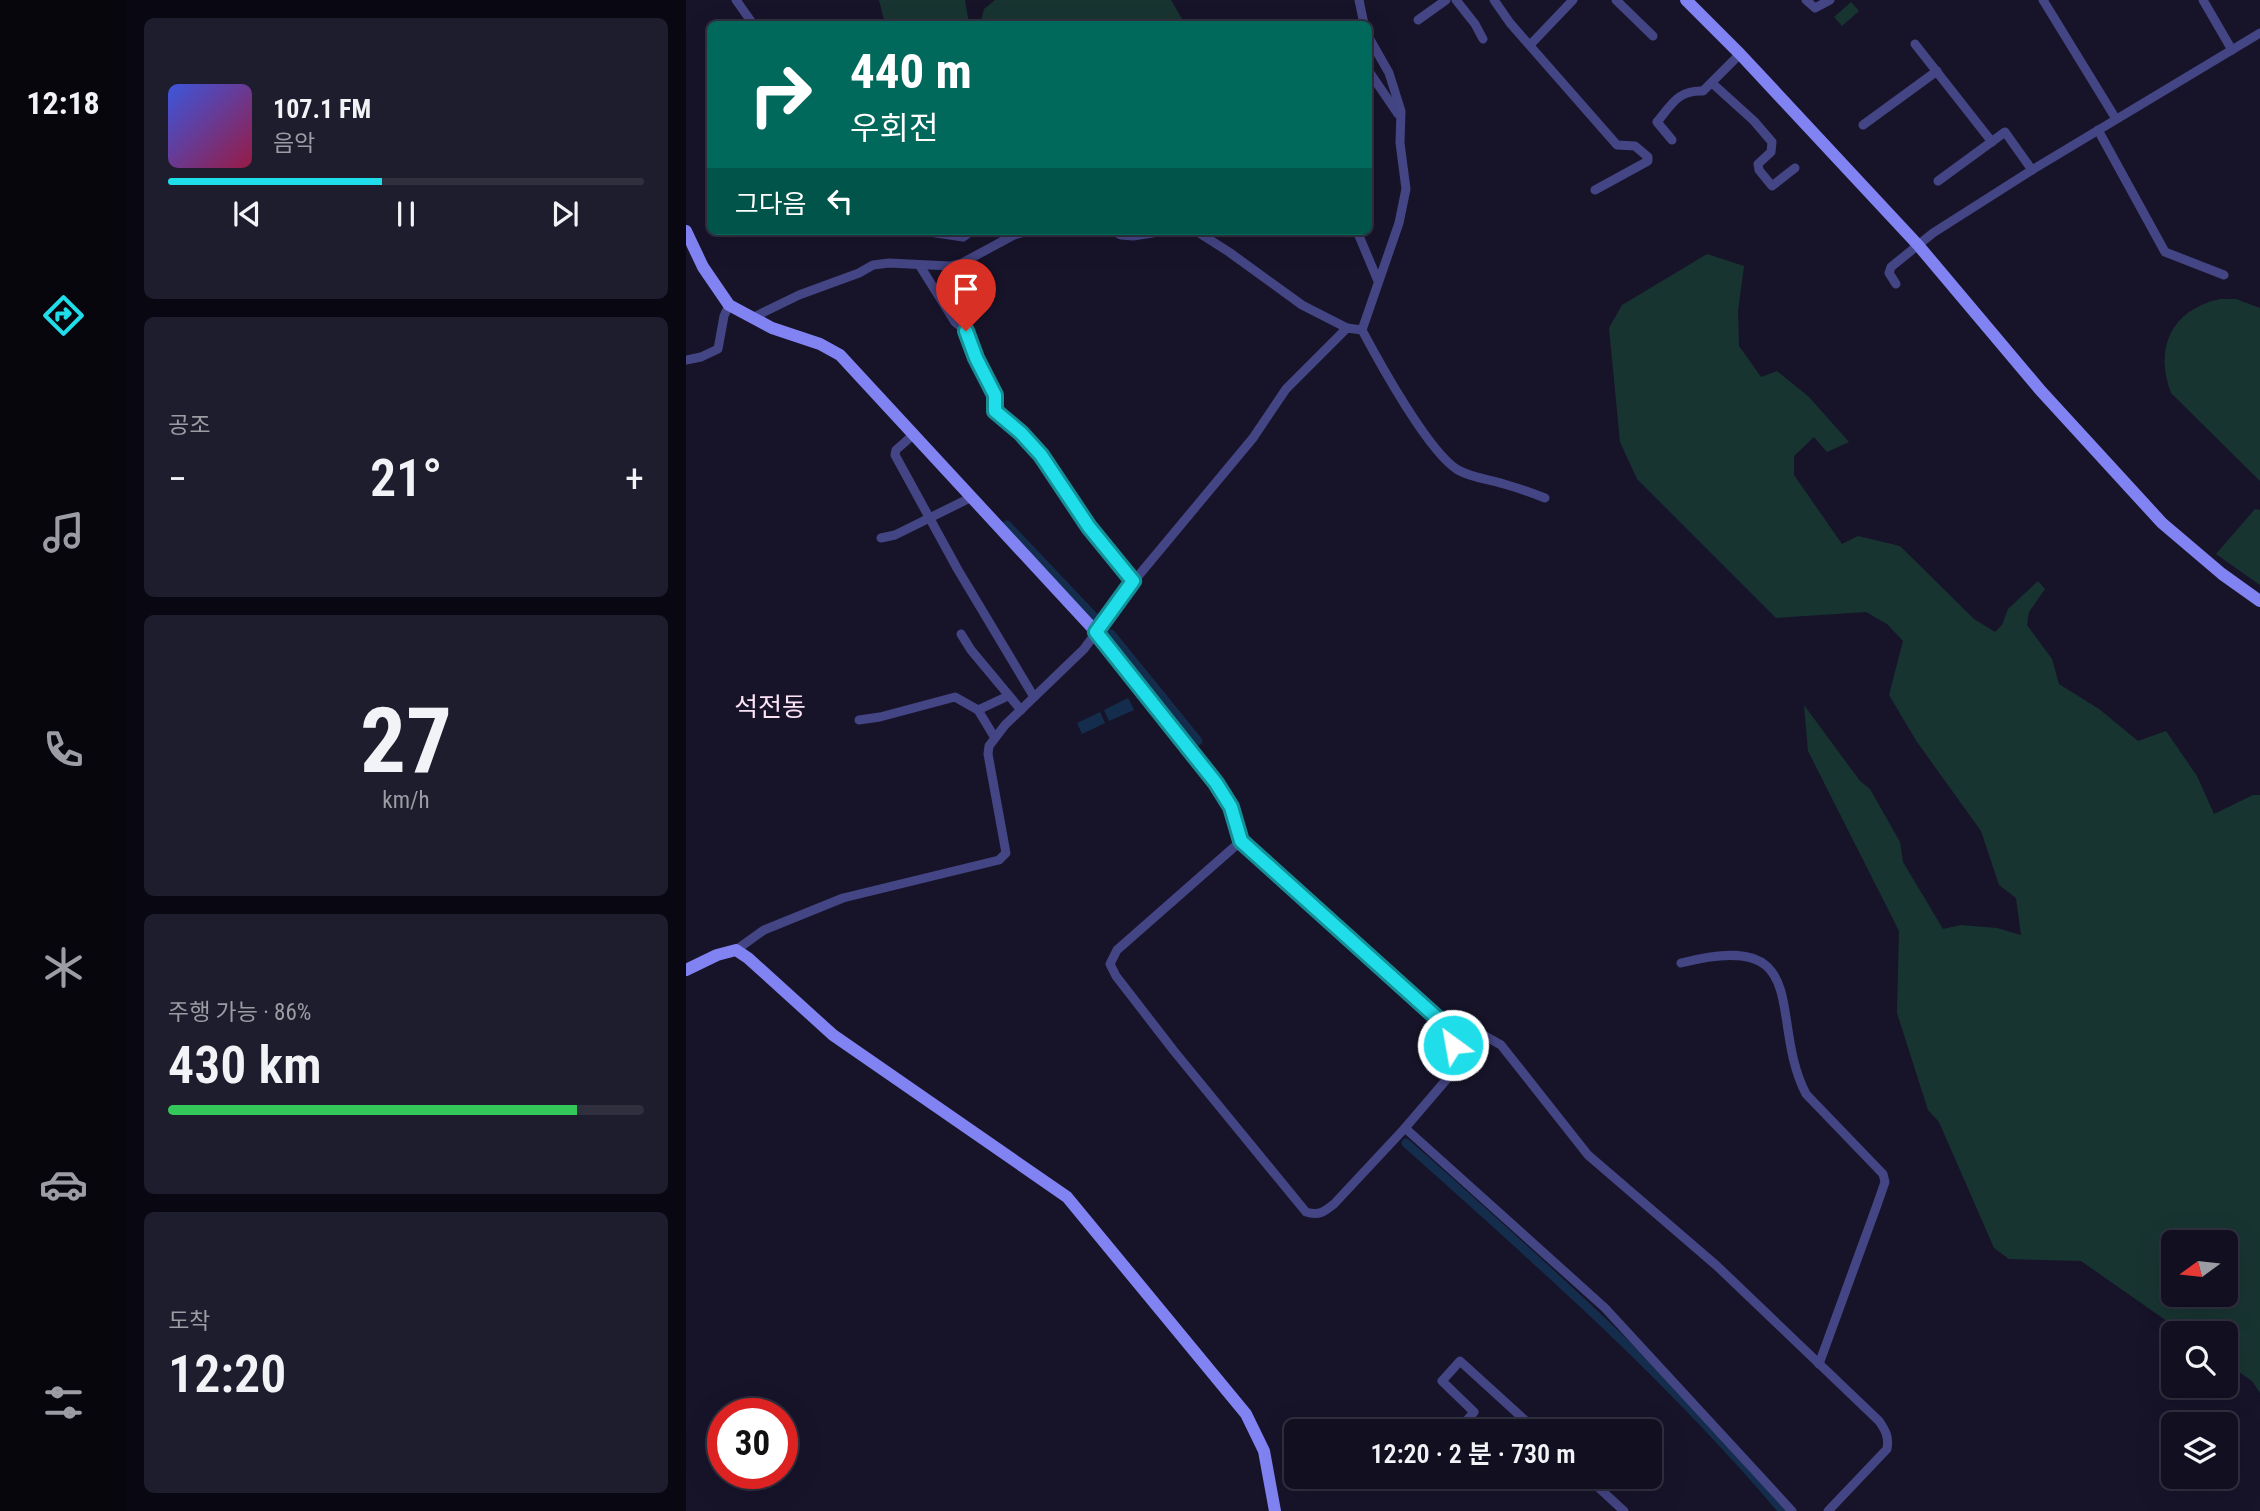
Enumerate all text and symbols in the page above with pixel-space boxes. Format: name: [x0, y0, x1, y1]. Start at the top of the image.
text: 440 m: [850, 43, 972, 100]
icon: right: [735, 49, 826, 140]
text: 12:18: [26, 84, 100, 122]
text: 107.1 FM: [273, 94, 371, 124]
text: 우회전: [850, 109, 938, 147]
text: 음악: [273, 130, 315, 157]
icon: left: [821, 182, 859, 220]
text: 그다음: [735, 189, 807, 219]
icon: previous: [228, 195, 266, 233]
icon: pause: [387, 195, 425, 233]
icon: next: [546, 195, 584, 233]
pin: [936, 259, 996, 331]
icon: arrive: [947, 270, 985, 308]
icon: directions: [39, 291, 88, 340]
text: 공조: [168, 412, 210, 439]
text: 21°: [370, 448, 442, 509]
text: −: [168, 457, 187, 501]
text: +: [625, 457, 644, 501]
icon: music: [39, 508, 88, 557]
text: 27: [360, 688, 452, 794]
district label: 석전동: [734, 692, 806, 722]
icon: phone: [39, 725, 88, 774]
text: km/h: [382, 787, 430, 814]
icon: climate: [39, 943, 88, 992]
text: 주행 가능 · 86%: [168, 999, 311, 1026]
position arrow: [1416, 1008, 1490, 1082]
text: 430 km: [168, 1035, 322, 1096]
icon: car: [39, 1160, 88, 1209]
north arrow: [2161, 1230, 2238, 1307]
map controls: [2161, 1230, 2238, 1489]
text: 도착: [168, 1308, 210, 1335]
button: search: [2161, 1321, 2238, 1398]
text: 12:20: [168, 1344, 286, 1405]
icon: filters: [39, 1378, 88, 1427]
speed limit sign: 30: [707, 1398, 798, 1489]
button: layers: [2161, 1412, 2238, 1489]
text: 12:20 · 2 분 · 730 m: [1370, 1439, 1576, 1469]

